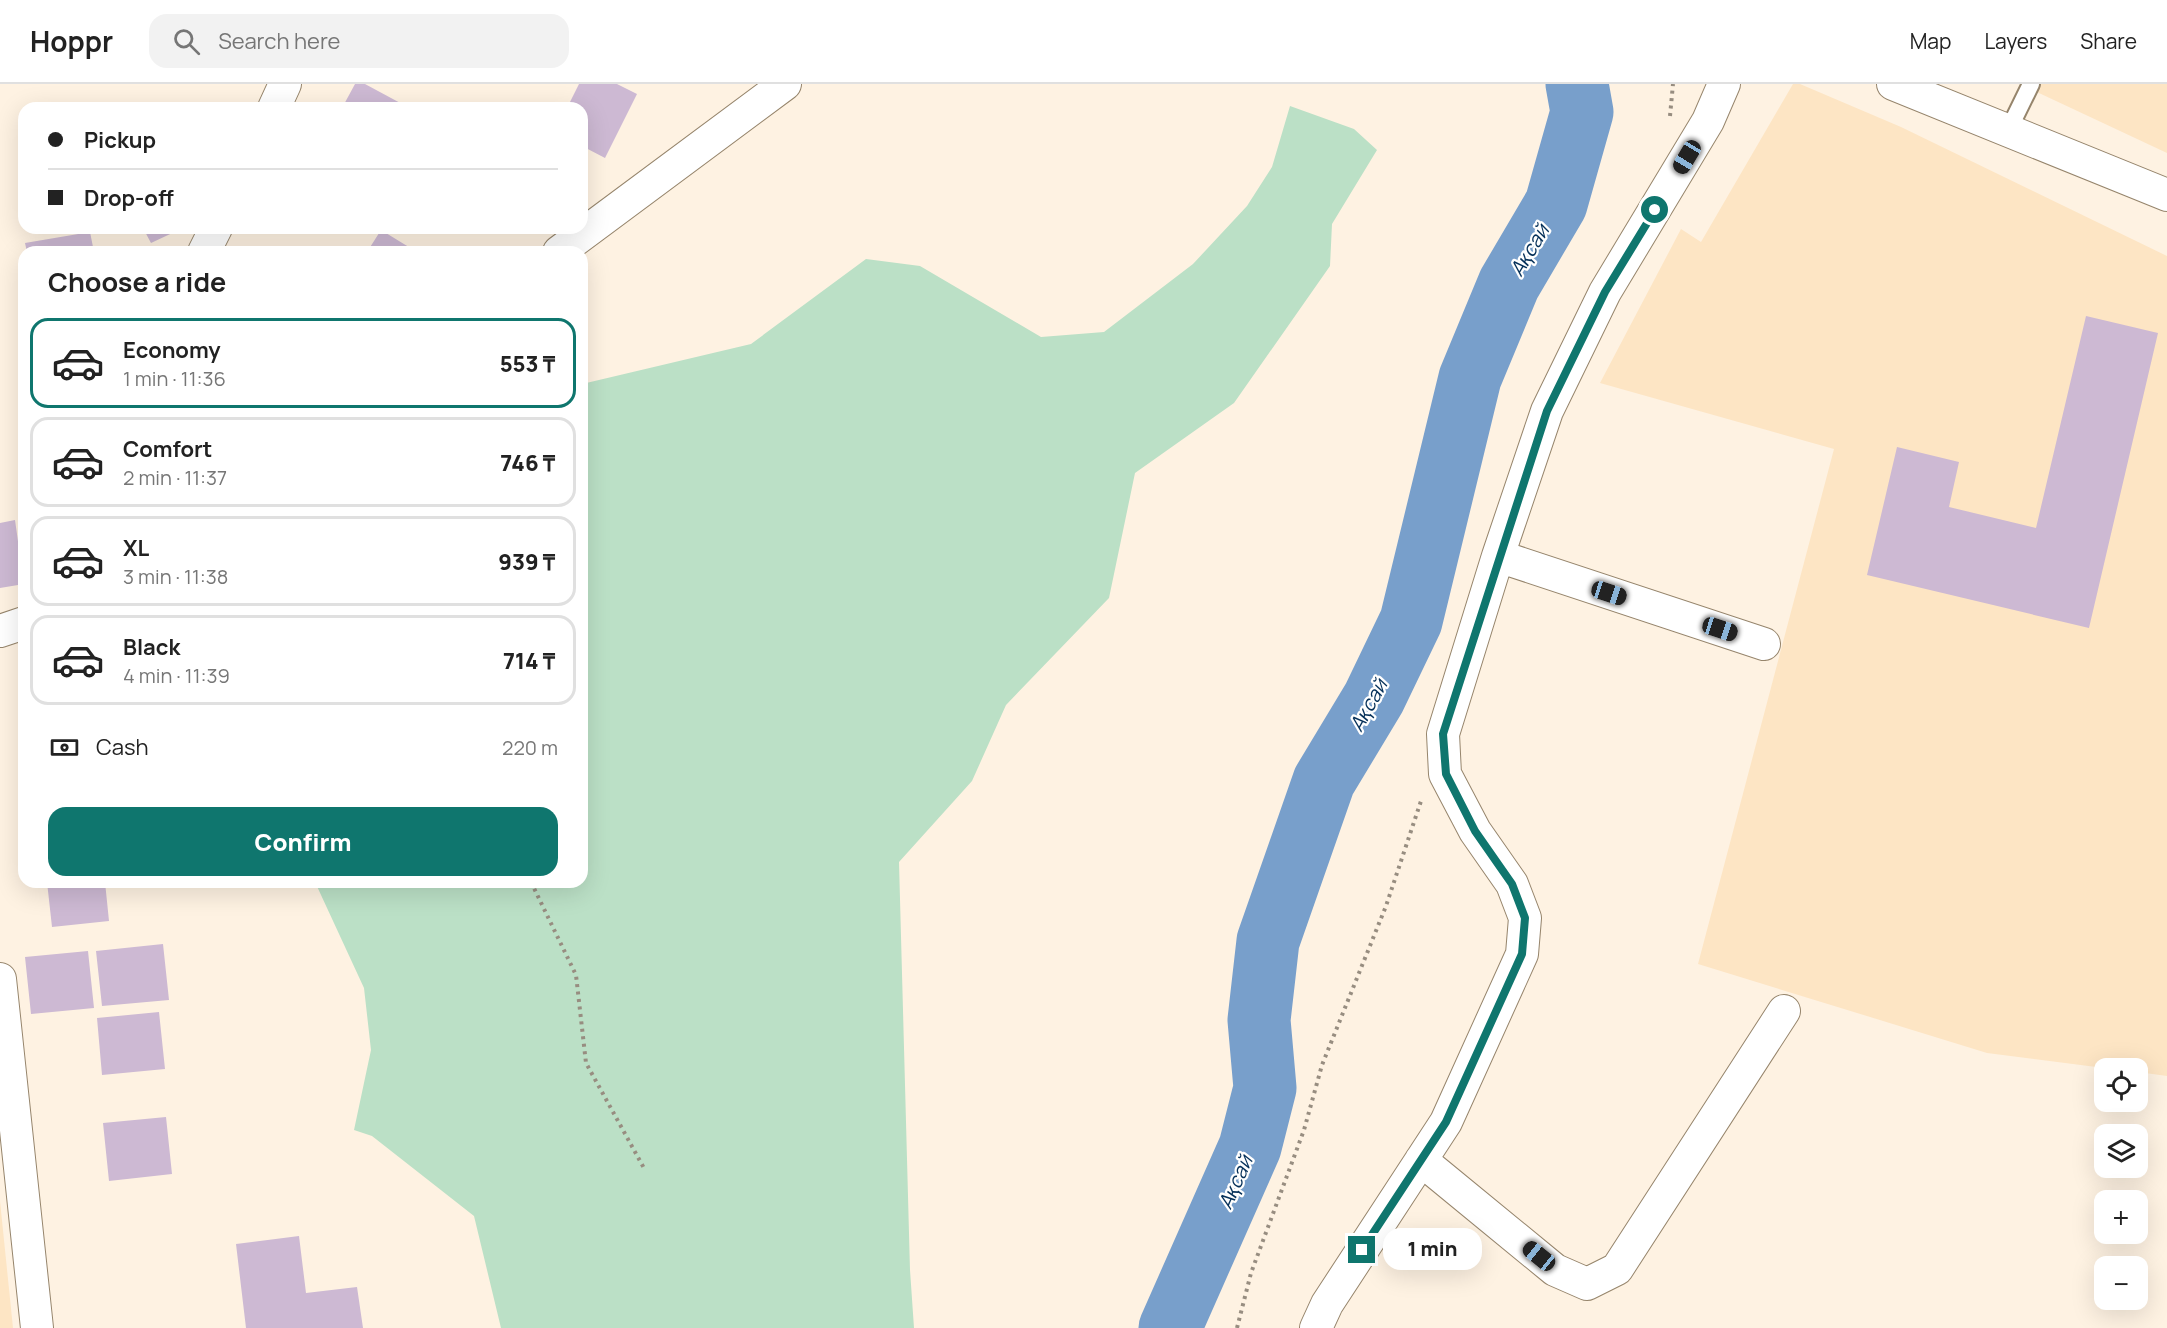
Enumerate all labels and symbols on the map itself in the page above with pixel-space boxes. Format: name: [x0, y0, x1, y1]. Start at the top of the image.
car: [1670, 137, 1704, 177]
route start: [1641, 196, 1668, 223]
water label: Ақсай: [1503, 218, 1556, 281]
car: [1589, 579, 1629, 607]
car: [1700, 615, 1740, 643]
water label: Ақсай: [1343, 673, 1394, 736]
water label: Ақсай: [1211, 1150, 1259, 1213]
callout: 1 min: [1383, 1229, 1482, 1271]
route end: [1348, 1236, 1375, 1263]
car: [1519, 1238, 1559, 1274]

